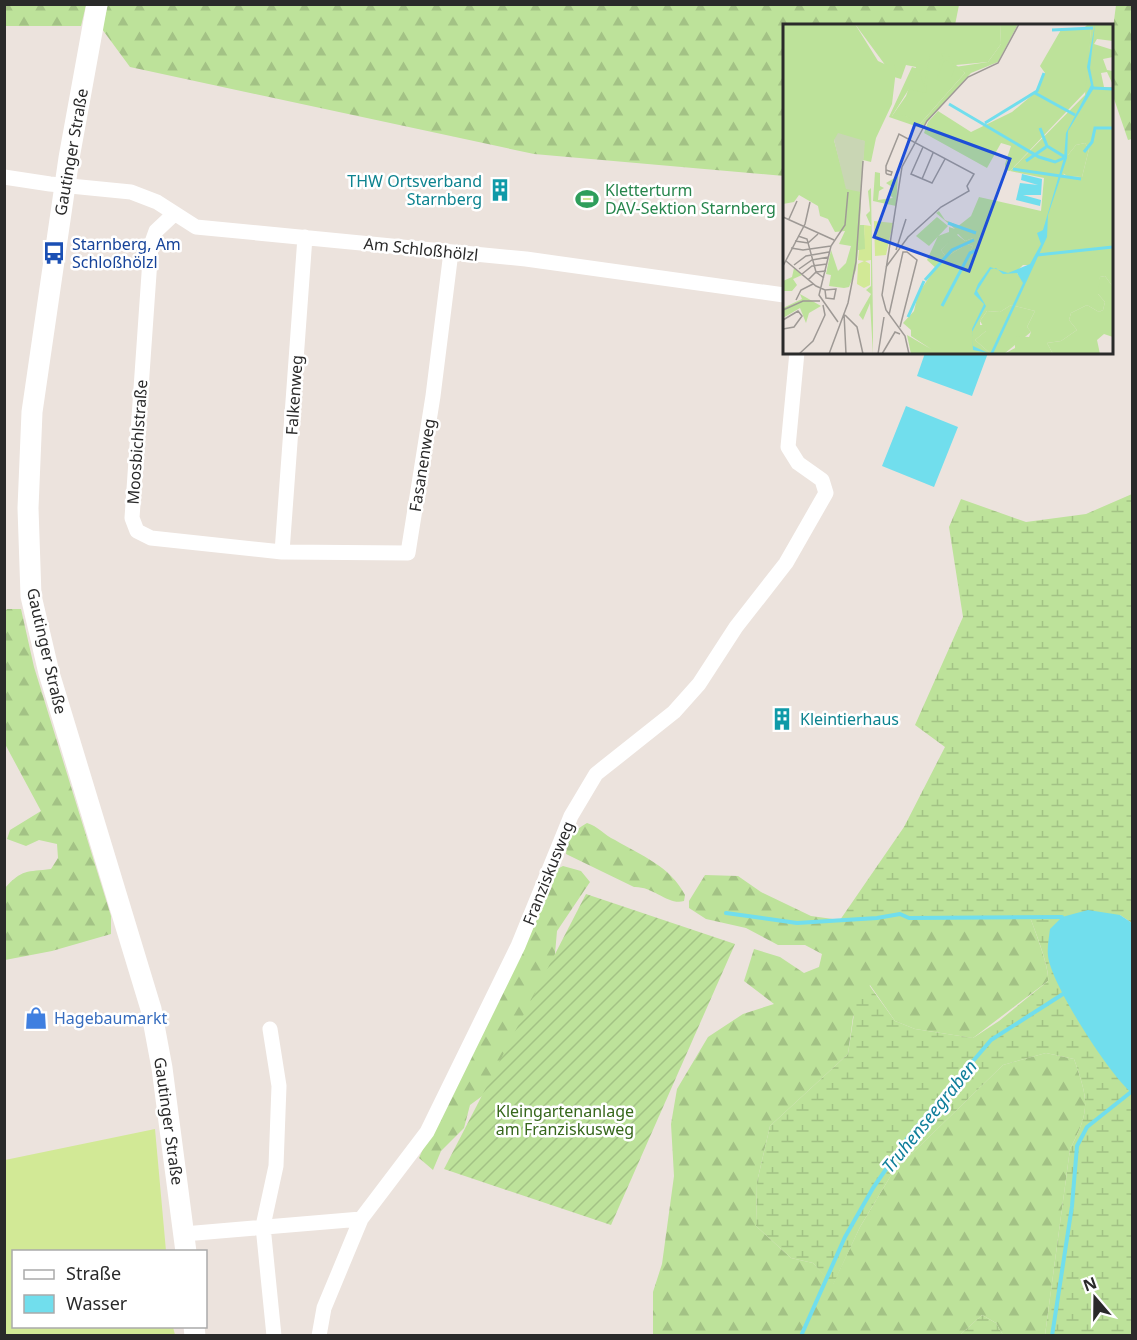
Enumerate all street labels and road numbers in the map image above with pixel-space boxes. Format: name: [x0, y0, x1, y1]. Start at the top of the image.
street label: Gautinger Straße: [49, 87, 93, 217]
street label: Am Schloßhölzl: [363, 232, 479, 266]
street label: Falkenweg: [280, 354, 308, 436]
street label: Moosbichlstraße: [122, 379, 152, 505]
street label: Fasanenweg: [404, 417, 440, 513]
street label: Gautinger Straße: [22, 586, 72, 716]
street label: Franziskusweg: [517, 818, 579, 928]
street label: Gautinger Straße: [149, 1056, 189, 1186]

